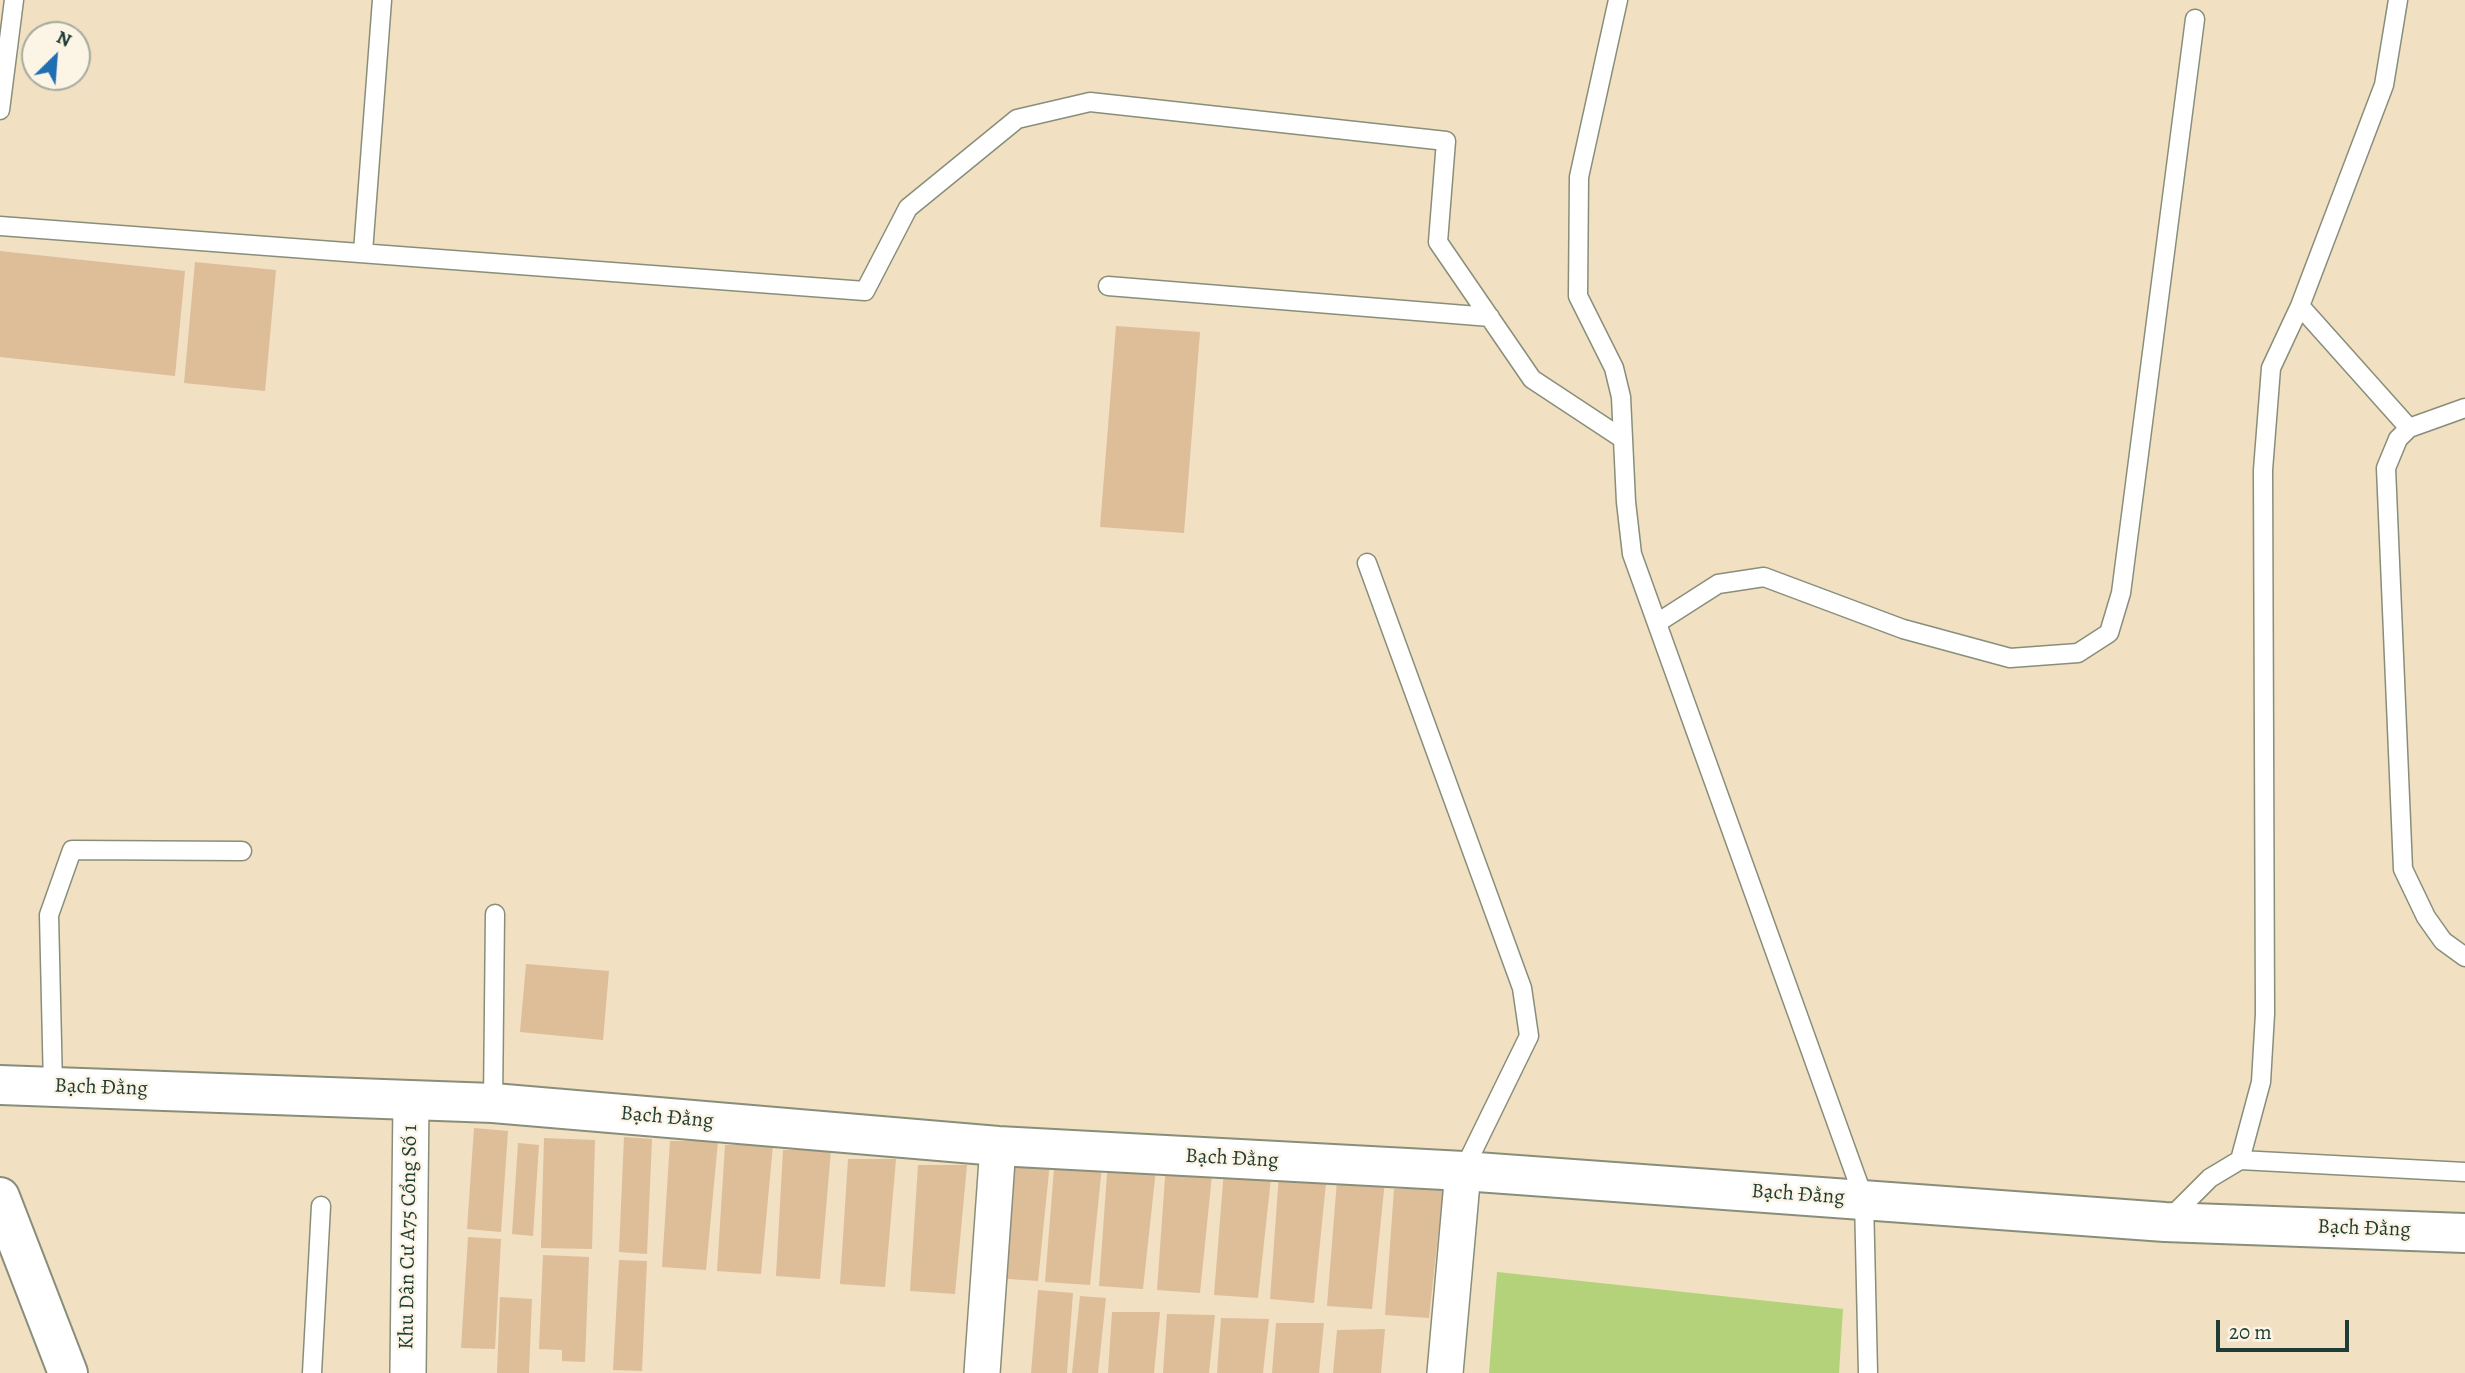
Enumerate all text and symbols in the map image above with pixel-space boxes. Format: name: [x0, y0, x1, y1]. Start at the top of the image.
north arrow: [21, 21, 91, 91]
text: N: [52, 24, 76, 53]
street label: Bạch Đằng: [54, 1074, 148, 1102]
street label: Bạch Đằng: [619, 1101, 715, 1135]
street label: Khu Dân Cư A75 Cổng Số 1: [394, 1124, 424, 1350]
street label: Bạch Đằng: [1185, 1144, 1279, 1174]
street label: Bạch Đằng: [1751, 1179, 1845, 1211]
street label: Bạch Đằng: [2317, 1215, 2411, 1243]
scale bar: [2220, 1306, 2353, 1350]
text: 20 m: [2229, 1318, 2272, 1346]

